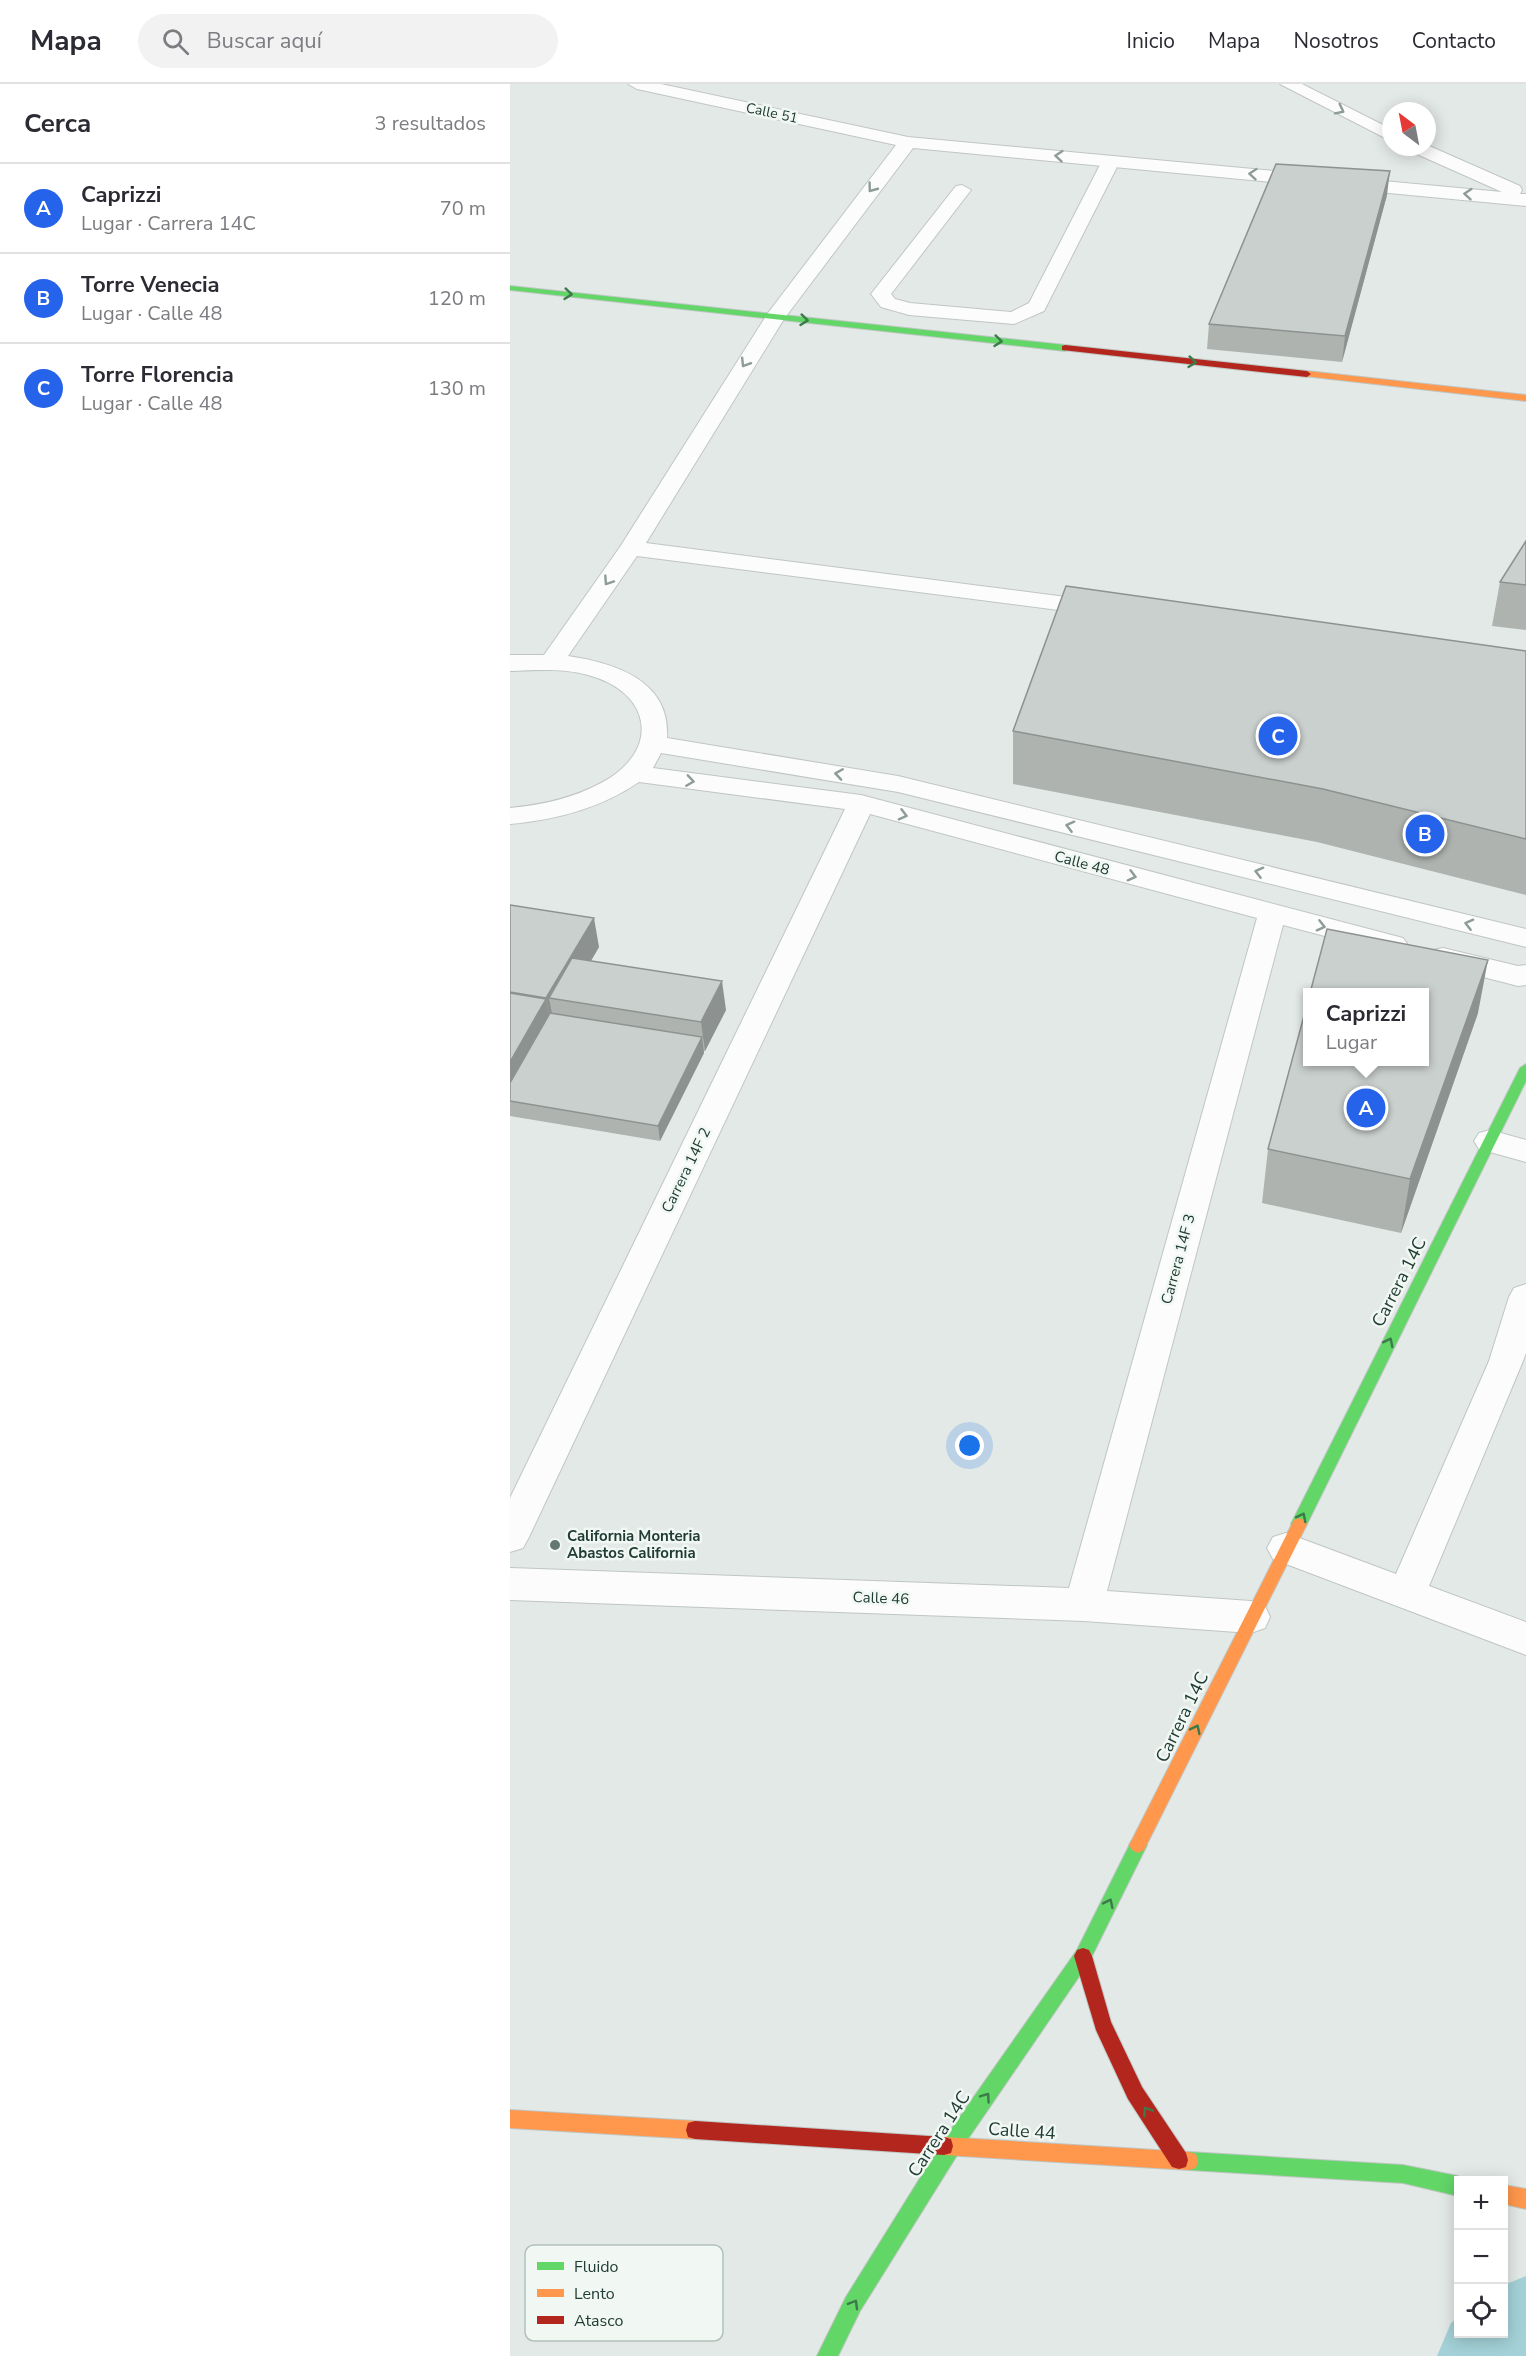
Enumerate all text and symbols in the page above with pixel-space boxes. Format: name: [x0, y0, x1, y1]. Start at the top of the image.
search box: [138, 14, 558, 68]
text: Mapa: [30, 22, 102, 60]
icon: search: [159, 25, 192, 58]
text: Buscar aquí: [207, 26, 322, 56]
text: Inicio: [1127, 27, 1175, 55]
text: Mapa: [1208, 27, 1260, 55]
text: Nosotros: [1293, 27, 1379, 55]
text: Contacto: [1412, 27, 1496, 55]
street label: Calle 51: [744, 98, 800, 128]
north arrow: [1382, 102, 1436, 156]
one-way arrow: [1334, 103, 1344, 114]
text: Cerca: [24, 106, 91, 141]
text: 3 resultados: [375, 110, 486, 137]
one-way arrow: [1054, 150, 1063, 163]
one-way arrow: [1248, 168, 1257, 181]
text: Caprizzi: [81, 180, 161, 210]
one-way arrow: [869, 182, 880, 193]
one-way arrow: [1463, 188, 1472, 201]
text: A: [36, 195, 51, 222]
text: 70 m: [440, 195, 486, 222]
text: Lugar · Carrera 14C: [81, 210, 256, 237]
text: Torre Venecia: [81, 270, 220, 300]
text: B: [37, 285, 50, 312]
text: 120 m: [428, 285, 486, 312]
one-way arrow: [564, 287, 573, 300]
text: Lugar · Calle 48: [81, 300, 222, 327]
one-way arrow: [799, 313, 808, 326]
one-way arrow: [993, 334, 1002, 346]
one-way arrow: [1187, 355, 1196, 367]
one-way arrow: [741, 357, 753, 367]
text: Torre Florencia: [81, 360, 234, 390]
text: C: [37, 375, 50, 402]
text: 130 m: [428, 375, 486, 402]
text: Lugar · Calle 48: [81, 390, 222, 417]
one-way arrow: [604, 574, 615, 585]
pin: C: [1258, 714, 1298, 758]
one-way arrow: [834, 768, 844, 781]
one-way arrow: [686, 774, 695, 786]
one-way arrow: [898, 807, 908, 820]
pin: B: [1406, 812, 1444, 856]
one-way arrow: [1065, 820, 1075, 833]
street label: Calle 48: [1052, 846, 1112, 880]
one-way arrow: [1255, 867, 1265, 880]
one-way arrow: [1126, 869, 1137, 881]
one-way arrow: [1464, 918, 1474, 931]
one-way arrow: [1315, 919, 1325, 932]
popup: [1303, 988, 1429, 1066]
text: Caprizzi: [1326, 999, 1406, 1029]
text: Lugar: [1326, 1029, 1377, 1056]
pin: A: [1346, 1086, 1386, 1130]
street label: Carrera 14F 2: [657, 1124, 715, 1216]
street label: Carrera 14F 3: [1156, 1212, 1200, 1306]
street label: Carrera 14C: [1366, 1233, 1432, 1331]
one-way arrow: [1382, 1338, 1393, 1348]
your location: [955, 1431, 984, 1460]
one-way arrow: [1294, 1512, 1306, 1523]
place label: California Monteria Abastos California: [567, 1526, 701, 1563]
marker: California Monteria Abastos California: [548, 1538, 562, 1552]
street label: Calle 46: [852, 1587, 910, 1609]
street label: Carrera 14C: [1150, 1668, 1214, 1766]
one-way arrow: [1189, 1724, 1200, 1735]
one-way arrow: [1102, 1899, 1114, 1910]
street label: Carrera 14C: [902, 2086, 976, 2182]
one-way arrow: [979, 2092, 990, 2103]
one-way arrow: [1143, 2107, 1154, 2118]
street label: Calle 44: [987, 2117, 1057, 2145]
map controls: [1454, 2176, 1508, 2338]
button: +: [1454, 2176, 1508, 2230]
button: −: [1454, 2230, 1508, 2284]
legend: [525, 2245, 723, 2341]
text: Fluido: [574, 2256, 619, 2278]
text: Lento: [574, 2283, 615, 2305]
button: locate: [1454, 2284, 1508, 2338]
one-way arrow: [847, 2300, 858, 2310]
text: Atasco: [574, 2310, 623, 2332]

